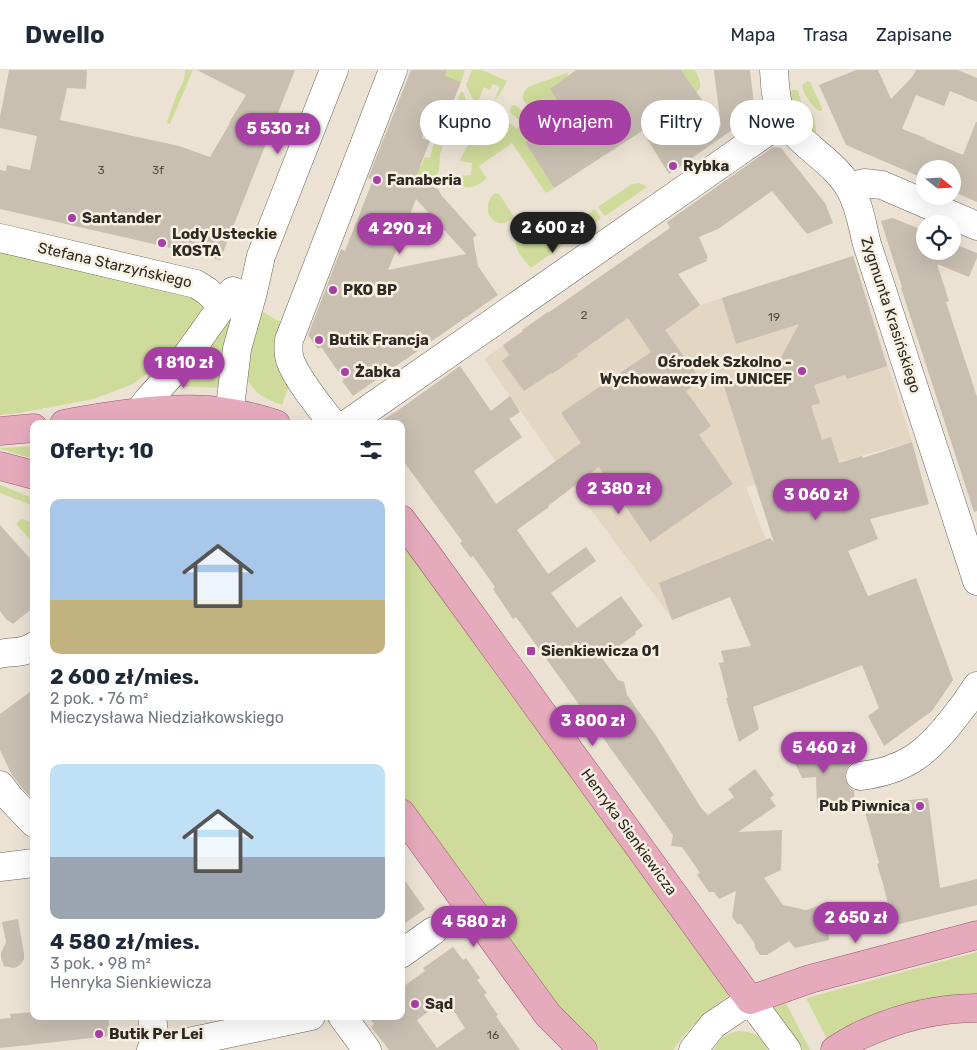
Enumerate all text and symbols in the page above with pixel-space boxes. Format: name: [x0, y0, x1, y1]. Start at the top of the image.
text: Dwello: [25, 21, 105, 49]
text: Mapa: [730, 24, 775, 46]
text: Trasa: [803, 24, 848, 46]
text: Zapisane: [876, 24, 952, 46]
chip: Kupno: [420, 100, 509, 145]
chip: Wynajem: [519, 100, 631, 145]
chip: Filtry: [641, 100, 720, 145]
chip: Nowe: [730, 100, 813, 145]
pin: 5 530 zł: [226, 112, 330, 155]
text: 5 530 zł: [246, 119, 310, 138]
place label: Rybka: [683, 157, 729, 175]
marker: Rybka: [667, 160, 679, 172]
north arrow: [916, 160, 961, 205]
map controls: [916, 160, 961, 260]
house number: 3: [97, 163, 105, 177]
house number: 3f: [152, 163, 164, 177]
place label: Fanaberia: [387, 171, 462, 189]
marker: Fanaberia: [371, 174, 383, 186]
place label: Santander: [82, 209, 161, 227]
marker: Santander: [66, 212, 78, 224]
pin: 4 290 zł: [348, 212, 452, 255]
pin: 2 600 zł: [501, 212, 605, 254]
button: locate: [916, 215, 961, 260]
text: 2 600 zł: [521, 218, 585, 237]
text: 4 290 zł: [368, 219, 432, 238]
place label: Lody Usteckie KOSTA: [172, 225, 277, 260]
street label: Zygmunta Krasińskiego: [857, 235, 925, 395]
marker: Lody Usteckie KOSTA: [156, 237, 168, 249]
street label: Stefana Starzyńskiego: [36, 238, 194, 292]
place label: PKO BP: [343, 281, 397, 299]
marker: PKO BP: [327, 284, 339, 296]
house number: 2: [580, 308, 588, 322]
house number: 19: [768, 310, 780, 324]
place label: Butik Francja: [329, 331, 429, 349]
marker: Butik Francja: [313, 334, 325, 346]
pin: 1 810 zł: [132, 346, 236, 389]
text: 1 810 zł: [155, 353, 213, 372]
place label: Ośrodek Szkolno - Wychowawczy im. UNICEF: [600, 353, 792, 388]
place label: Żabka: [355, 363, 401, 381]
marker: Ośrodek Szkolno - Wychowawczy im. UNICEF: [796, 365, 808, 377]
marker: Żabka: [339, 366, 351, 378]
icon: filters: [357, 436, 385, 464]
text: Oferty: 10: [50, 438, 154, 463]
pin: 2 380 zł: [567, 472, 671, 515]
pin: 3 060 zł: [764, 478, 868, 521]
text: 2 380 zł: [587, 479, 651, 498]
text: 3 060 zł: [784, 485, 848, 504]
icon: home: [173, 531, 263, 621]
place label: Sienkiewicza 01: [541, 642, 659, 660]
marker: Sienkiewicza 01: [525, 645, 537, 657]
text: 2 600 zł/mies.: [50, 664, 199, 689]
text: 2 pok. · 76 m²: [50, 689, 148, 708]
pin: 3 800 zł: [541, 704, 645, 747]
text: Mieczysława Niedziałkowskiego: [50, 708, 284, 727]
text: 3 800 zł: [561, 711, 625, 730]
pin: 5 460 zł: [772, 732, 876, 774]
text: 5 460 zł: [792, 738, 856, 757]
street label: Henryka Sienkiewicza: [577, 765, 681, 899]
icon: home: [173, 796, 263, 886]
place label: Pub Piwnica: [819, 797, 910, 815]
marker: Pub Piwnica: [914, 800, 926, 812]
pin: 2 650 zł: [804, 902, 908, 944]
pin: 4 580 zł: [422, 906, 526, 948]
text: 2 650 zł: [824, 908, 888, 927]
text: 4 580 zł: [442, 912, 506, 931]
text: 4 580 zł/mies.: [50, 929, 200, 954]
text: 3 pok. · 98 m²: [50, 954, 151, 973]
text: Henryka Sienkiewicza: [50, 973, 212, 992]
place label: Sąd: [425, 995, 453, 1013]
marker: Sąd: [409, 998, 421, 1010]
place label: Butik Per Lei: [109, 1025, 203, 1043]
marker: Butik Per Lei: [93, 1028, 105, 1040]
house number: 16: [487, 1028, 499, 1042]

